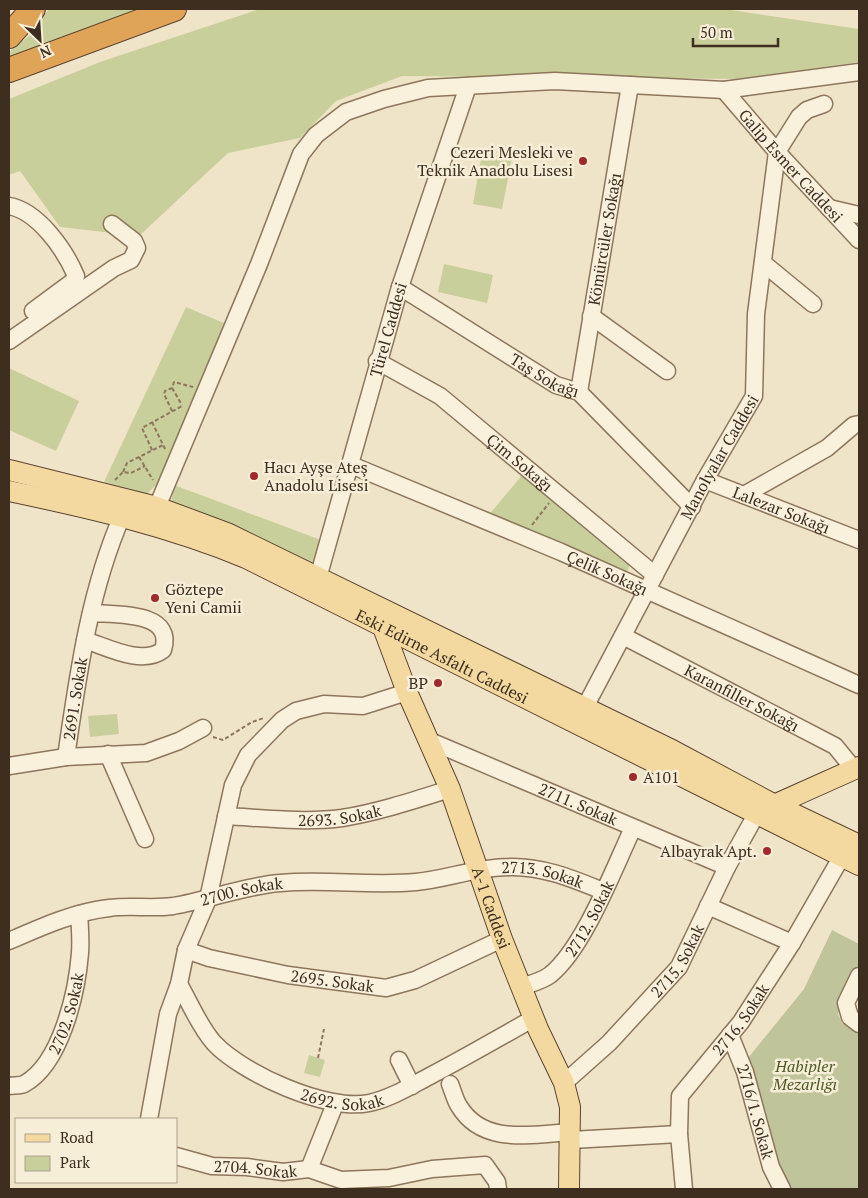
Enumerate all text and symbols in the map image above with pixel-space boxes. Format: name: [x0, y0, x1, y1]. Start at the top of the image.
north arrow: [15, 15, 65, 65]
scale bar: [693, 15, 778, 47]
text: 50 m: [700, 22, 733, 42]
text: N: [37, 41, 55, 63]
street label: Galip Esmer Caddesi: [734, 104, 848, 227]
place label: Cezeri Mesleki ve Teknik Anadolu Lisesi: [417, 141, 573, 181]
marker: Cezeri Mesleki ve Teknik Anadolu Lisesi: [577, 155, 589, 167]
street label: Kömürcüler Sokağı: [583, 171, 626, 307]
street label: Türel Caddesi: [364, 279, 412, 380]
street label: Taş Sokağı: [506, 348, 582, 402]
street label: Manolyalar Caddesi: [675, 390, 764, 523]
street label: Çim Sokağı: [482, 428, 558, 497]
place label: Hacı Ayşe Ateş Anadolu Lisesi: [264, 456, 369, 496]
marker: Hacı Ayşe Ateş Anadolu Lisesi: [248, 470, 260, 482]
street label: Lalezar Sokağı: [730, 481, 833, 539]
street label: Çelik Sokağı: [563, 545, 652, 600]
place label: Göztepe Yeni Camii: [165, 578, 242, 618]
marker: Göztepe Yeni Camii: [149, 592, 161, 604]
street label: Eski Edirne Asfaltı Caddesi: [352, 604, 532, 709]
street label: 2691. Sokak: [58, 655, 93, 742]
street label: Karanfiller Sokağı: [681, 659, 803, 737]
place label: BP: [409, 672, 428, 694]
marker: BP: [432, 677, 444, 689]
place label: A101: [643, 766, 680, 788]
marker: A101: [627, 771, 639, 783]
street label: 2711. Sokak: [535, 777, 622, 831]
street label: 2693. Sokak: [298, 799, 384, 831]
place label: Albayrak Apt.: [660, 840, 757, 862]
marker: Albayrak Apt.: [761, 845, 773, 857]
street label: 2713. Sokak: [501, 856, 588, 894]
street label: A-1 Caddesi: [467, 864, 516, 952]
street label: 2700. Sokak: [198, 872, 284, 911]
street label: 2712. Sokak: [560, 876, 619, 961]
street label: 2715. Sokak: [646, 920, 709, 1002]
street label: 2695. Sokak: [289, 964, 376, 997]
street label: 2702. Sokak: [43, 970, 89, 1058]
street label: 2716. Sokak: [707, 979, 774, 1060]
park label: Habipler Mezarlığı: [772, 1055, 837, 1095]
street label: 2716/1. Sokak: [732, 1061, 780, 1162]
street label: 2692. Sokak: [298, 1083, 387, 1115]
legend: [15, 1118, 178, 1183]
text: Road: [60, 1127, 93, 1147]
text: Park: [60, 1152, 90, 1172]
street label: 2704. Sokak: [213, 1155, 299, 1183]

